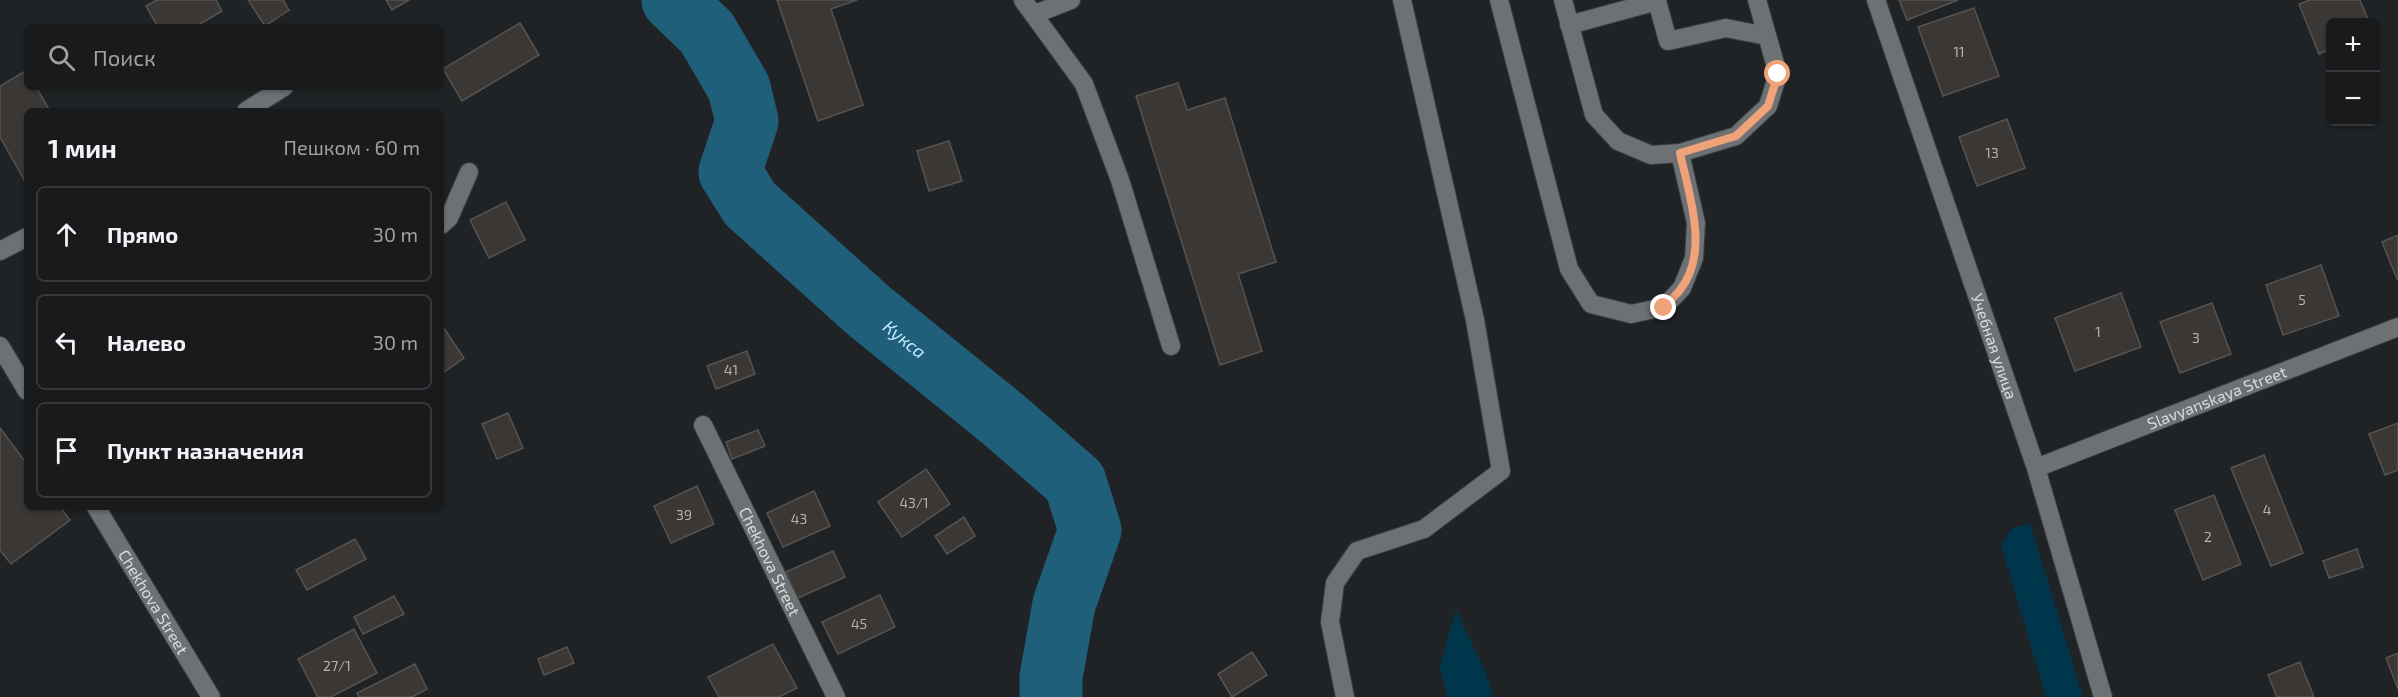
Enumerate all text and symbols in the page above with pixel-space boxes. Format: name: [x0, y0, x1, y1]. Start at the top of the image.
map controls: [2326, 18, 2380, 126]
button: +: [2326, 18, 2380, 72]
search box: [24, 24, 444, 90]
icon: search: [45, 41, 78, 74]
house number: 11: [1953, 43, 1965, 60]
text: Поиск: [93, 44, 156, 70]
route start: [1764, 60, 1790, 86]
button: −: [2326, 72, 2380, 126]
text: 1 мин: [48, 132, 117, 163]
text: Пешком · 60 m: [284, 135, 420, 159]
house number: 13: [1985, 144, 1999, 161]
icon: ahead: [50, 218, 83, 251]
text: Прямо: [107, 221, 178, 247]
text: 30 m: [373, 222, 418, 246]
street label: Учебная улица: [1968, 291, 2022, 401]
house number: 5: [2298, 291, 2306, 308]
route end: [1650, 294, 1676, 320]
water label: Кукса: [879, 315, 931, 363]
house number: 1: [2095, 323, 2101, 340]
icon: left: [50, 326, 83, 359]
text: Налево: [107, 329, 186, 355]
house number: 3: [2192, 329, 2200, 346]
text: 30 m: [373, 330, 418, 354]
house number: 41: [724, 361, 738, 378]
street label: Slavyanskaya Street: [2144, 361, 2289, 433]
icon: arrive: [50, 434, 83, 467]
text: Пункт назначения: [107, 437, 304, 463]
house number: 43/1: [899, 494, 929, 511]
house number: 4: [2263, 501, 2271, 518]
street label: Chekhova Street: [736, 504, 805, 619]
house number: 39: [676, 506, 692, 523]
house number: 43: [791, 510, 807, 527]
house number: 2: [2204, 528, 2212, 545]
street label: Chekhova Street: [115, 546, 193, 657]
house number: 45: [851, 615, 867, 632]
house number: 27/1: [323, 657, 351, 674]

